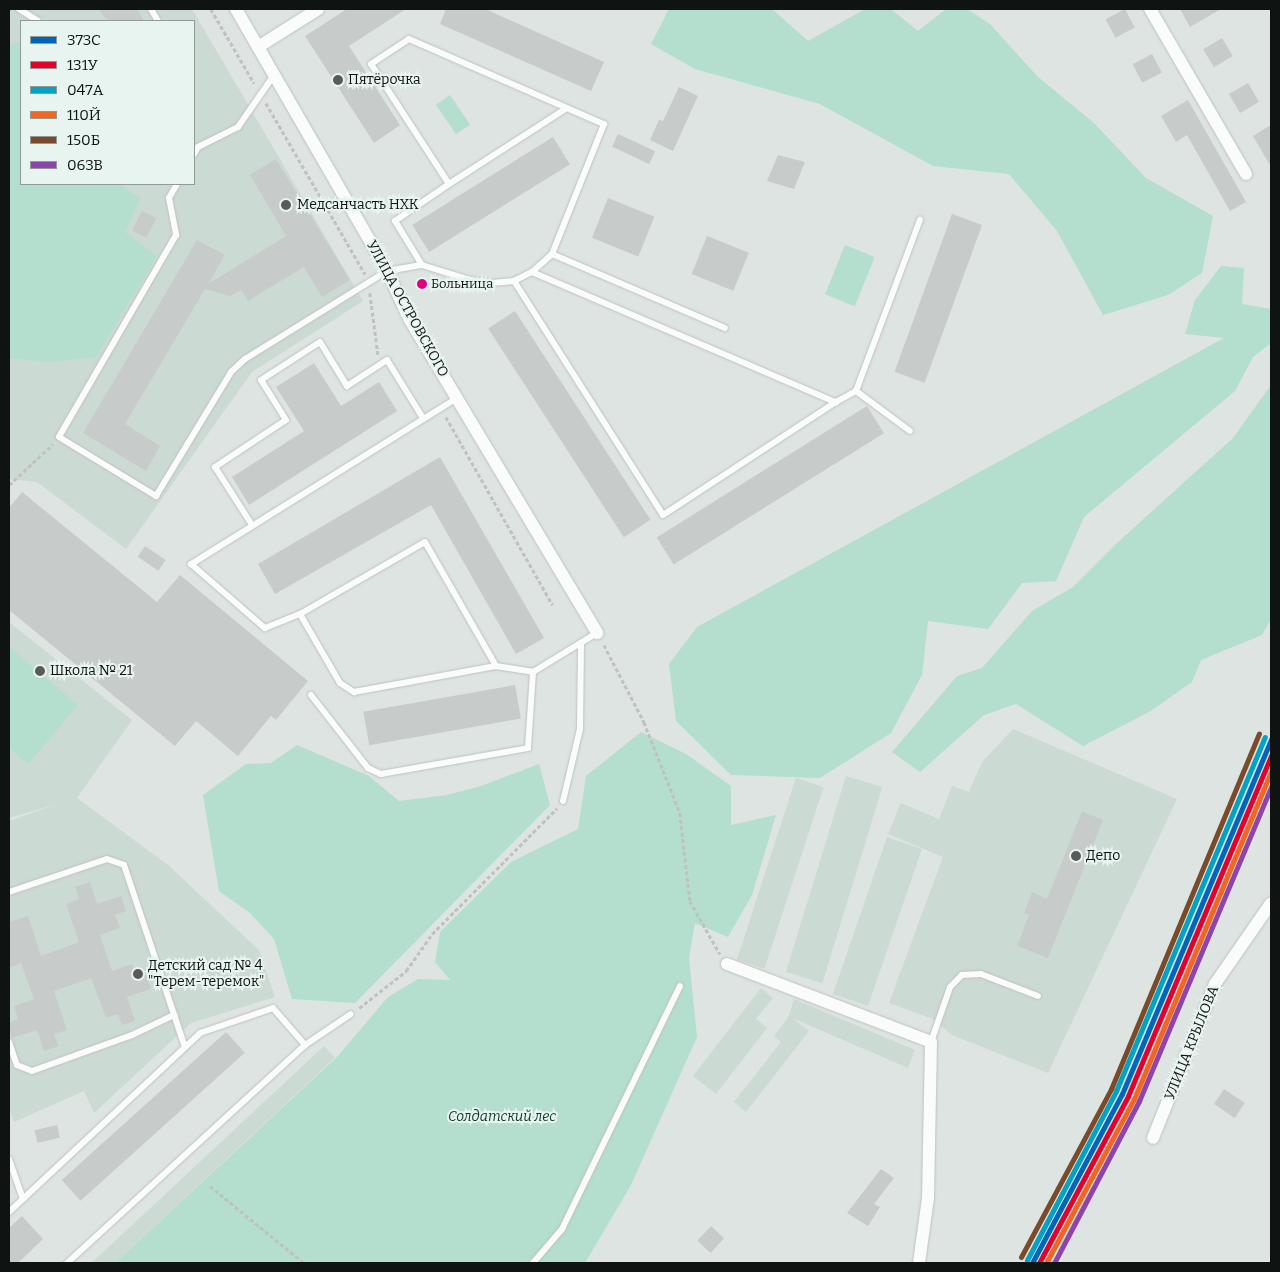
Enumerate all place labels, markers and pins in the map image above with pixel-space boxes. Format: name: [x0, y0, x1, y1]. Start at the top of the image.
place label: Пятёрочка: [348, 72, 421, 88]
marker: Пятёрочка: [332, 74, 344, 86]
place label: Медсанчасть НХК: [297, 197, 419, 213]
marker: Медсанчасть НХК: [279, 198, 293, 212]
place label: Больница: [431, 276, 493, 292]
marker: Больница: [417, 279, 427, 289]
place label: Школа № 21: [50, 663, 132, 679]
marker: Школа № 21: [34, 665, 46, 677]
place label: Депо: [1086, 848, 1120, 864]
marker: Депо: [1070, 850, 1082, 862]
place label: Детский сад № 4 "Терем-теремок": [148, 958, 264, 990]
marker: Детский сад № 4 "Терем-теремок": [132, 968, 144, 980]

